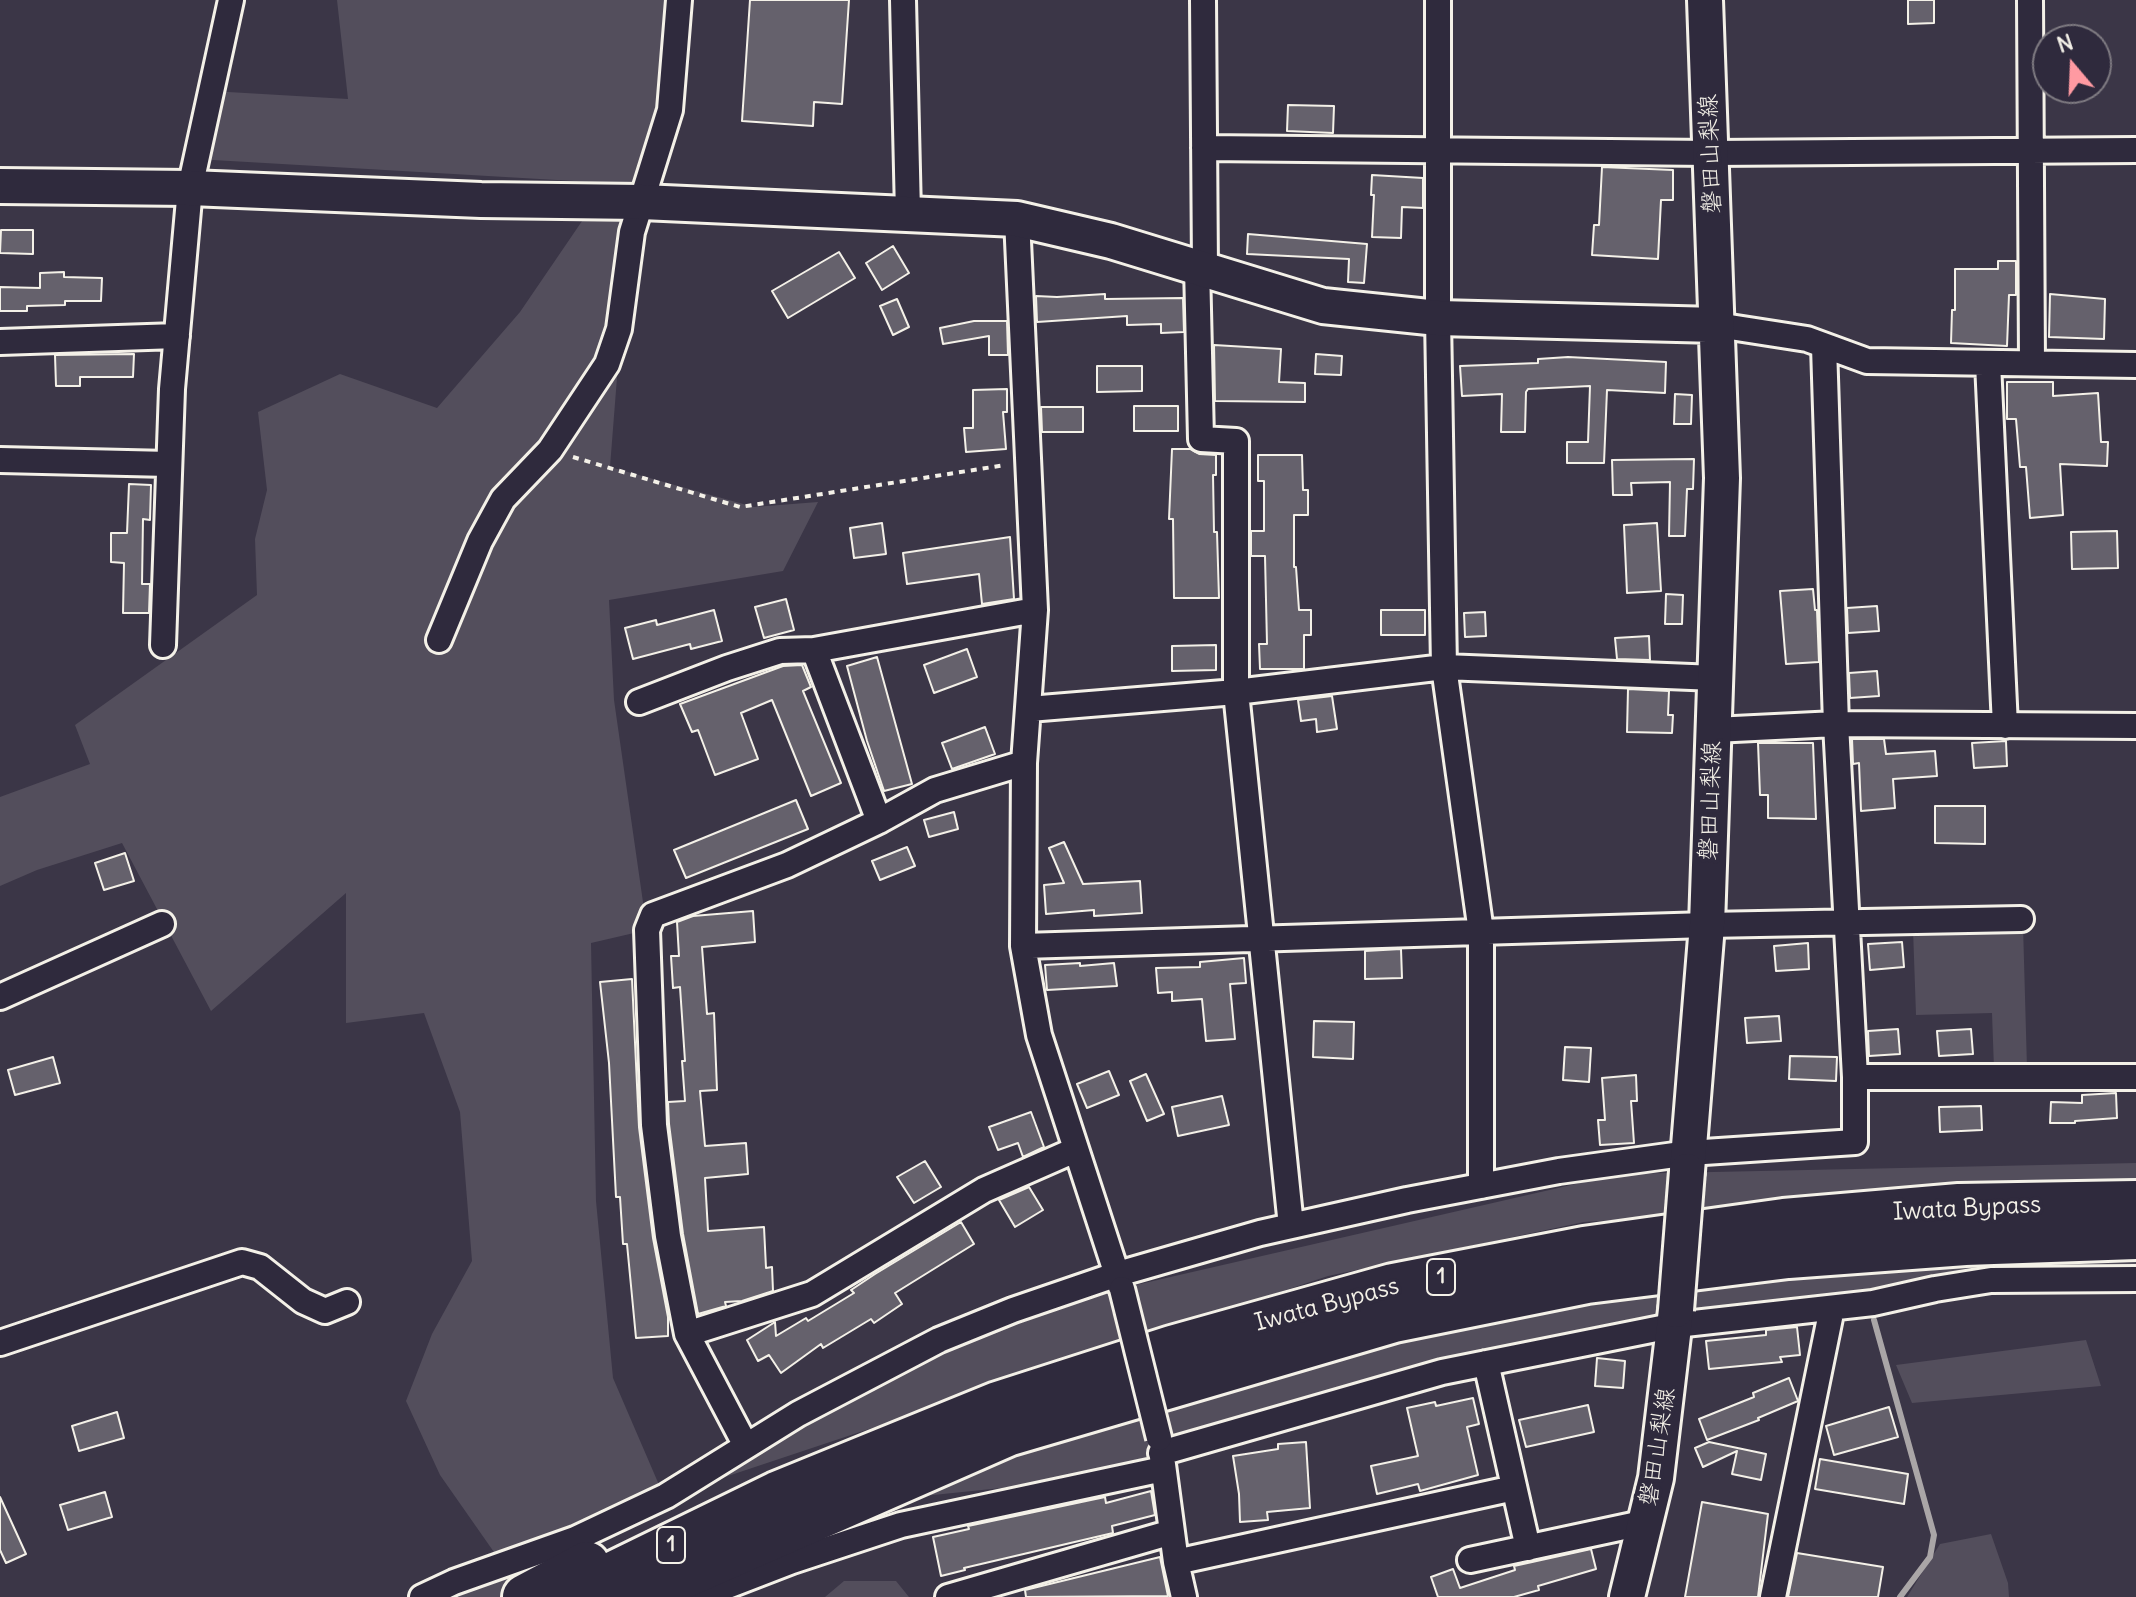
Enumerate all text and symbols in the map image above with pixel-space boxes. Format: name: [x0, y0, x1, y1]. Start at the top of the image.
north arrow: [2032, 24, 2112, 104]
text: N: [2053, 27, 2077, 59]
street label: 磐田山梨線: [1695, 94, 1727, 214]
street label: 磐田山梨線: [1695, 741, 1727, 861]
street label: Iwata Bypass: [1892, 1191, 2042, 1227]
road number: 1: [1427, 1259, 1455, 1295]
street label: Iwata Bypass: [1252, 1272, 1402, 1338]
street label: 磐田山梨線: [1634, 1385, 1682, 1509]
road number: 1: [657, 1527, 685, 1563]

